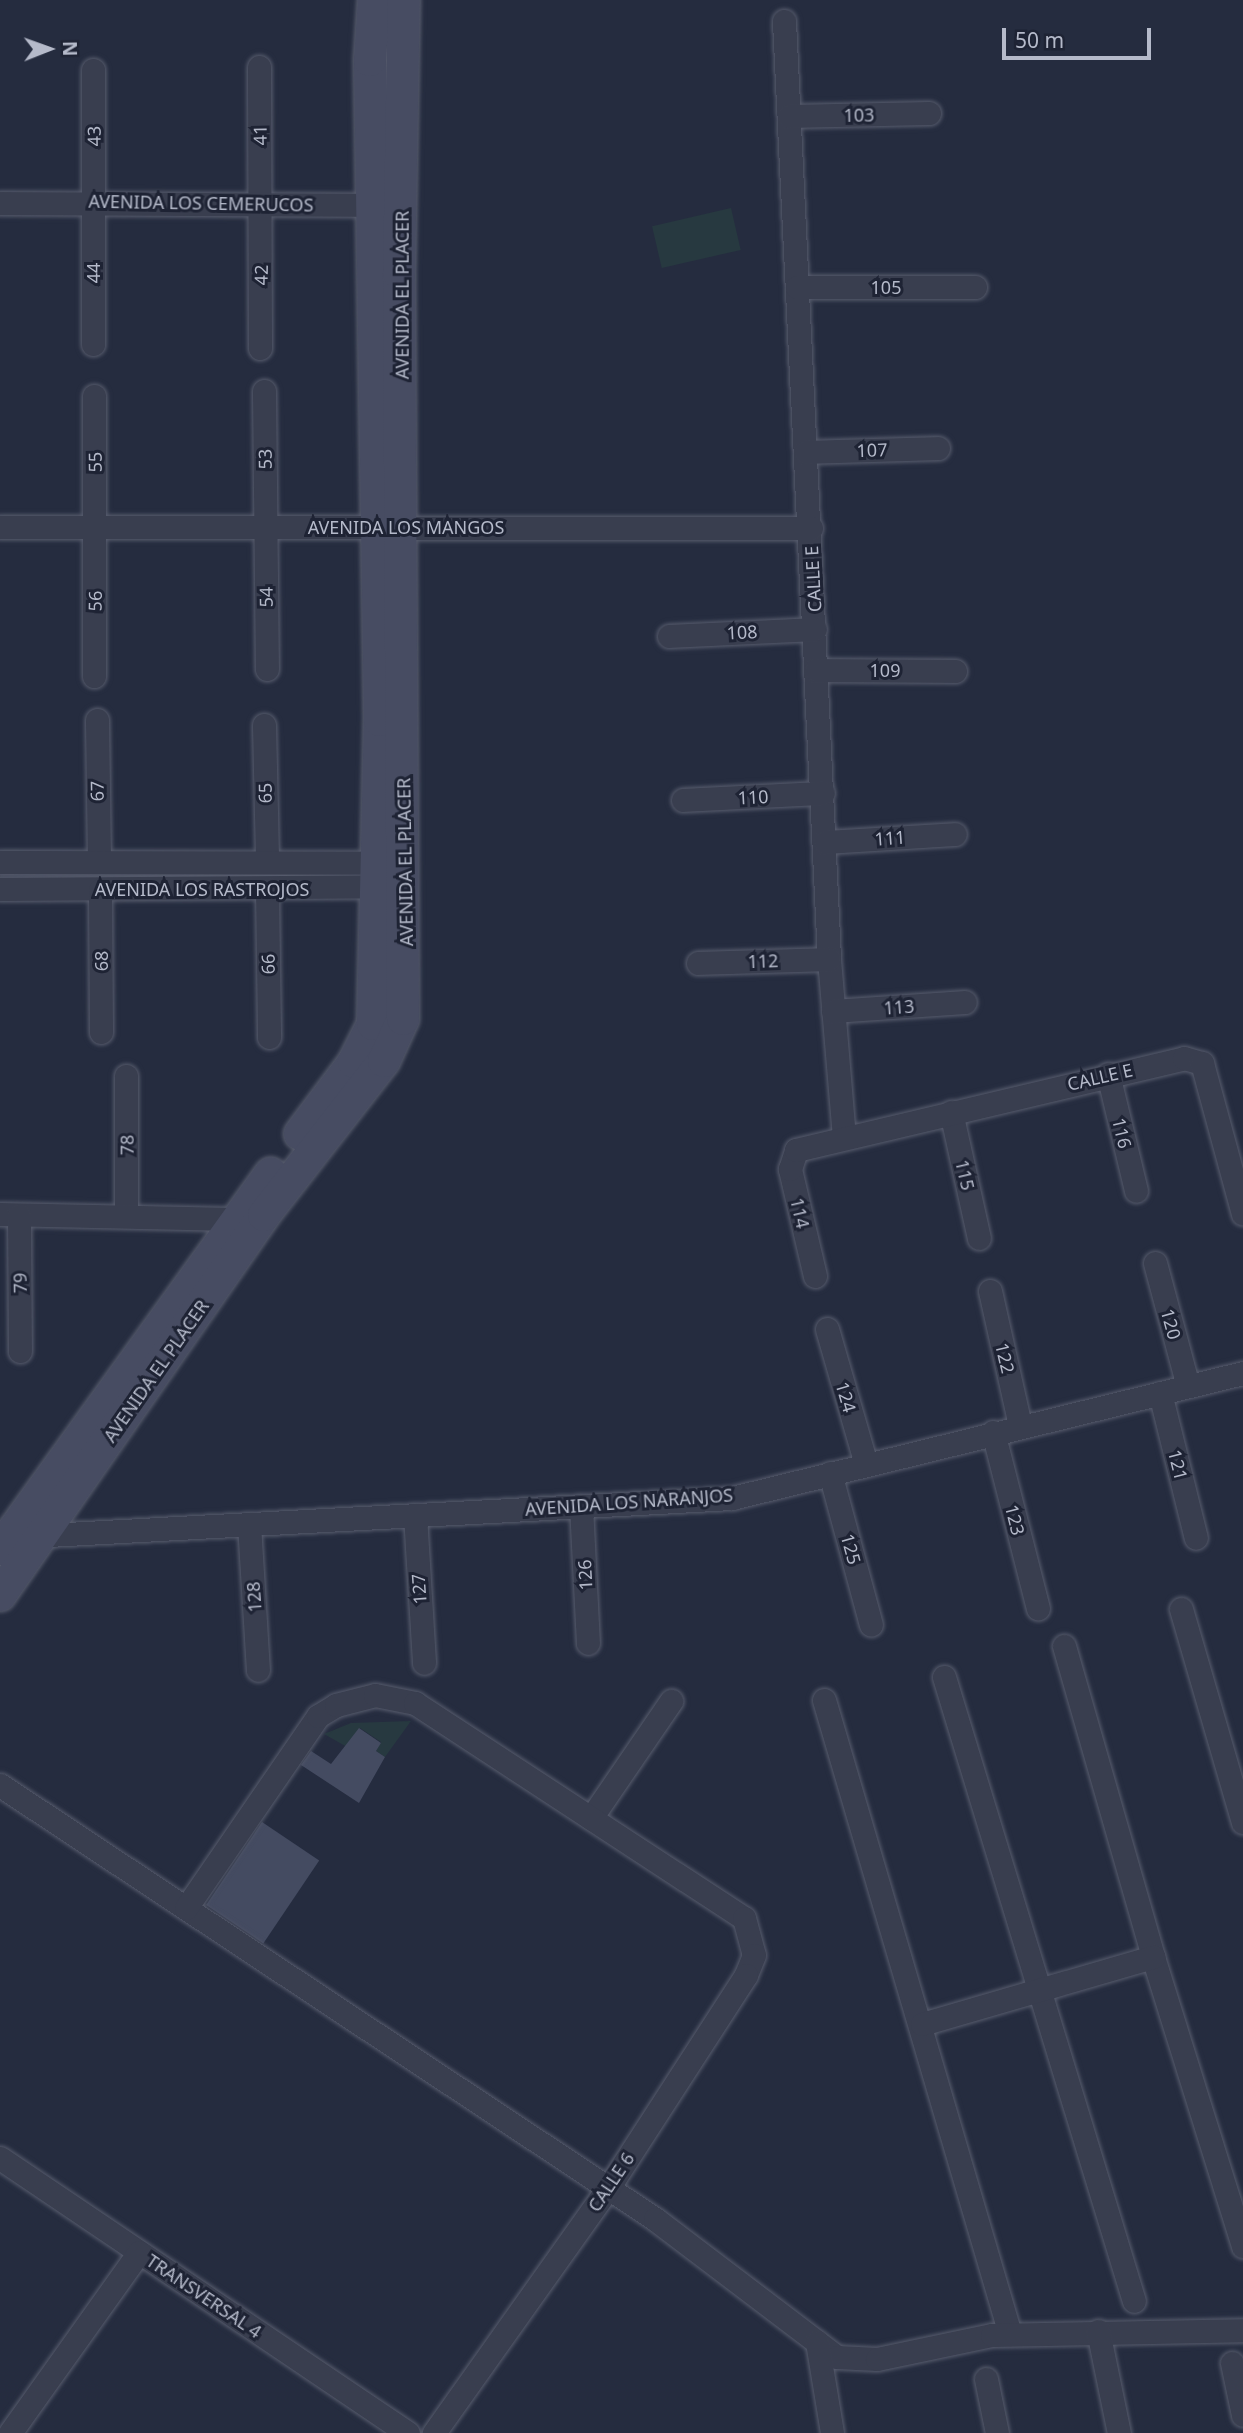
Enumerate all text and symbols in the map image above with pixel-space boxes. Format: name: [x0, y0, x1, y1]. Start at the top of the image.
north arrow: [14, 14, 84, 84]
scale bar: [1005, 14, 1154, 58]
text: 50 m: [1015, 26, 1064, 54]
text: N: [57, 41, 83, 57]
street label: 103: [843, 104, 875, 126]
street label: 41: [249, 125, 271, 145]
street label: 43: [83, 126, 105, 146]
street label: AVENIDA LOS CEMERUCOS: [88, 190, 314, 216]
street label: AVENIDA EL PLACER: [391, 211, 413, 379]
street label: 44: [82, 263, 104, 283]
street label: 42: [250, 265, 272, 285]
street label: 105: [871, 276, 901, 298]
street label: 107: [856, 439, 888, 461]
street label: 53: [254, 449, 276, 469]
street label: 55: [84, 452, 106, 472]
street label: AVENIDA LOS MANGOS: [308, 516, 504, 538]
street label: CALLE E: [800, 545, 826, 613]
street label: 54: [255, 587, 277, 607]
street label: 56: [84, 591, 106, 611]
street label: 108: [726, 620, 758, 644]
street label: 109: [870, 659, 900, 681]
street label: AVENIDA EL PLACER: [393, 778, 417, 946]
street label: 67: [86, 781, 108, 801]
street label: 65: [254, 783, 276, 803]
street label: 110: [737, 785, 769, 809]
street label: 111: [874, 826, 906, 850]
street label: AVENIDA LOS RASTROJOS: [95, 878, 309, 900]
street label: 112: [747, 950, 779, 972]
street label: 68: [90, 951, 112, 971]
street label: 66: [257, 954, 279, 974]
street label: 113: [883, 995, 915, 1019]
street label: CALLE E: [1065, 1059, 1135, 1095]
street label: 116: [1108, 1116, 1136, 1150]
street label: 78: [116, 1135, 138, 1155]
street label: 115: [951, 1158, 979, 1192]
street label: 114: [786, 1196, 814, 1230]
street label: 79: [9, 1273, 31, 1293]
street label: AVENIDA EL PLACER: [99, 1296, 213, 1446]
street label: 120: [1157, 1306, 1185, 1342]
street label: 122: [991, 1341, 1019, 1375]
street label: 124: [831, 1379, 861, 1415]
street label: 121: [1164, 1447, 1192, 1483]
street label: AVENIDA LOS NARANJOS: [524, 1484, 734, 1520]
street label: 123: [1001, 1502, 1029, 1538]
street label: 125: [837, 1531, 865, 1567]
street label: 126: [573, 1559, 597, 1591]
street label: 127: [407, 1573, 431, 1605]
street label: 128: [242, 1581, 266, 1613]
street label: CALLE 6: [583, 2148, 639, 2216]
street label: TRANSVERSAL 4: [142, 2250, 266, 2342]

